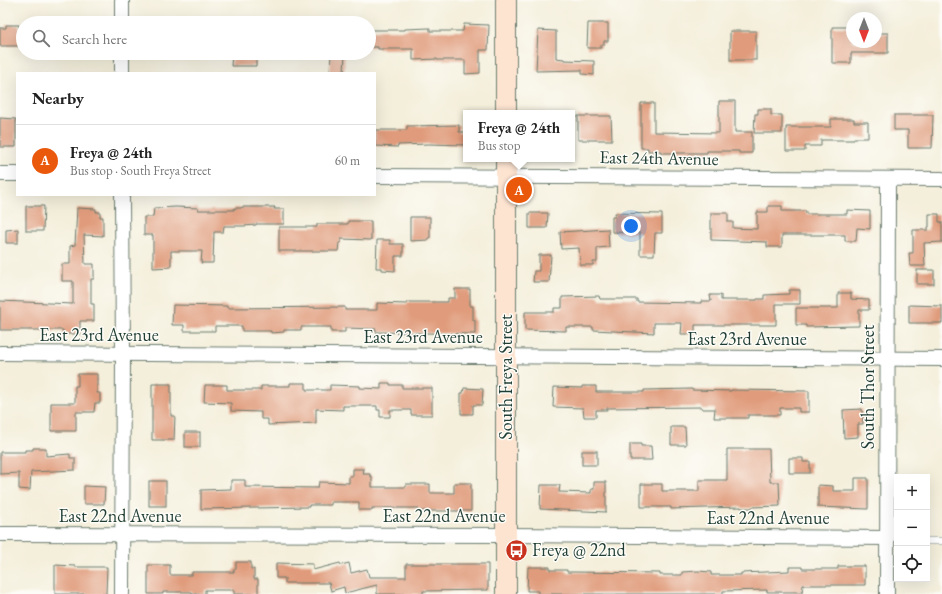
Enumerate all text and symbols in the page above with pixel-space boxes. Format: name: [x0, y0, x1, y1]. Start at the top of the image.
north arrow: [846, 12, 882, 48]
search box: [16, 16, 376, 60]
icon: search: [30, 27, 52, 49]
text: Search here: [62, 29, 127, 48]
text: Nearby: [32, 87, 84, 109]
popup: [463, 110, 575, 162]
text: Freya @ 24th: [478, 118, 560, 137]
text: Bus stop: [478, 137, 521, 154]
text: Freya @ 24th: [70, 143, 152, 162]
street label: East 24th Avenue: [599, 145, 719, 170]
text: A: [40, 152, 50, 169]
text: 60 m: [335, 152, 360, 169]
text: Bus stop · South Freya Street: [70, 162, 211, 179]
pin: A: [506, 175, 532, 205]
your location: [621, 216, 641, 236]
street label: South Freya Street: [494, 314, 517, 440]
street label: East 23rd Avenue: [39, 323, 159, 346]
street label: South Thor Street: [856, 324, 879, 449]
street label: East 23rd Avenue: [363, 325, 483, 348]
street label: East 23rd Avenue: [687, 327, 807, 350]
map controls: [894, 474, 930, 582]
button: +: [894, 474, 930, 510]
street label: East 22nd Avenue: [58, 504, 182, 527]
street label: East 22nd Avenue: [382, 504, 506, 527]
street label: East 22nd Avenue: [706, 506, 830, 529]
button: −: [894, 510, 930, 546]
bus stop icon: Freya @ 22nd: [504, 537, 530, 563]
place label: Freya @ 22nd: [532, 538, 627, 561]
button: locate: [894, 546, 930, 582]

